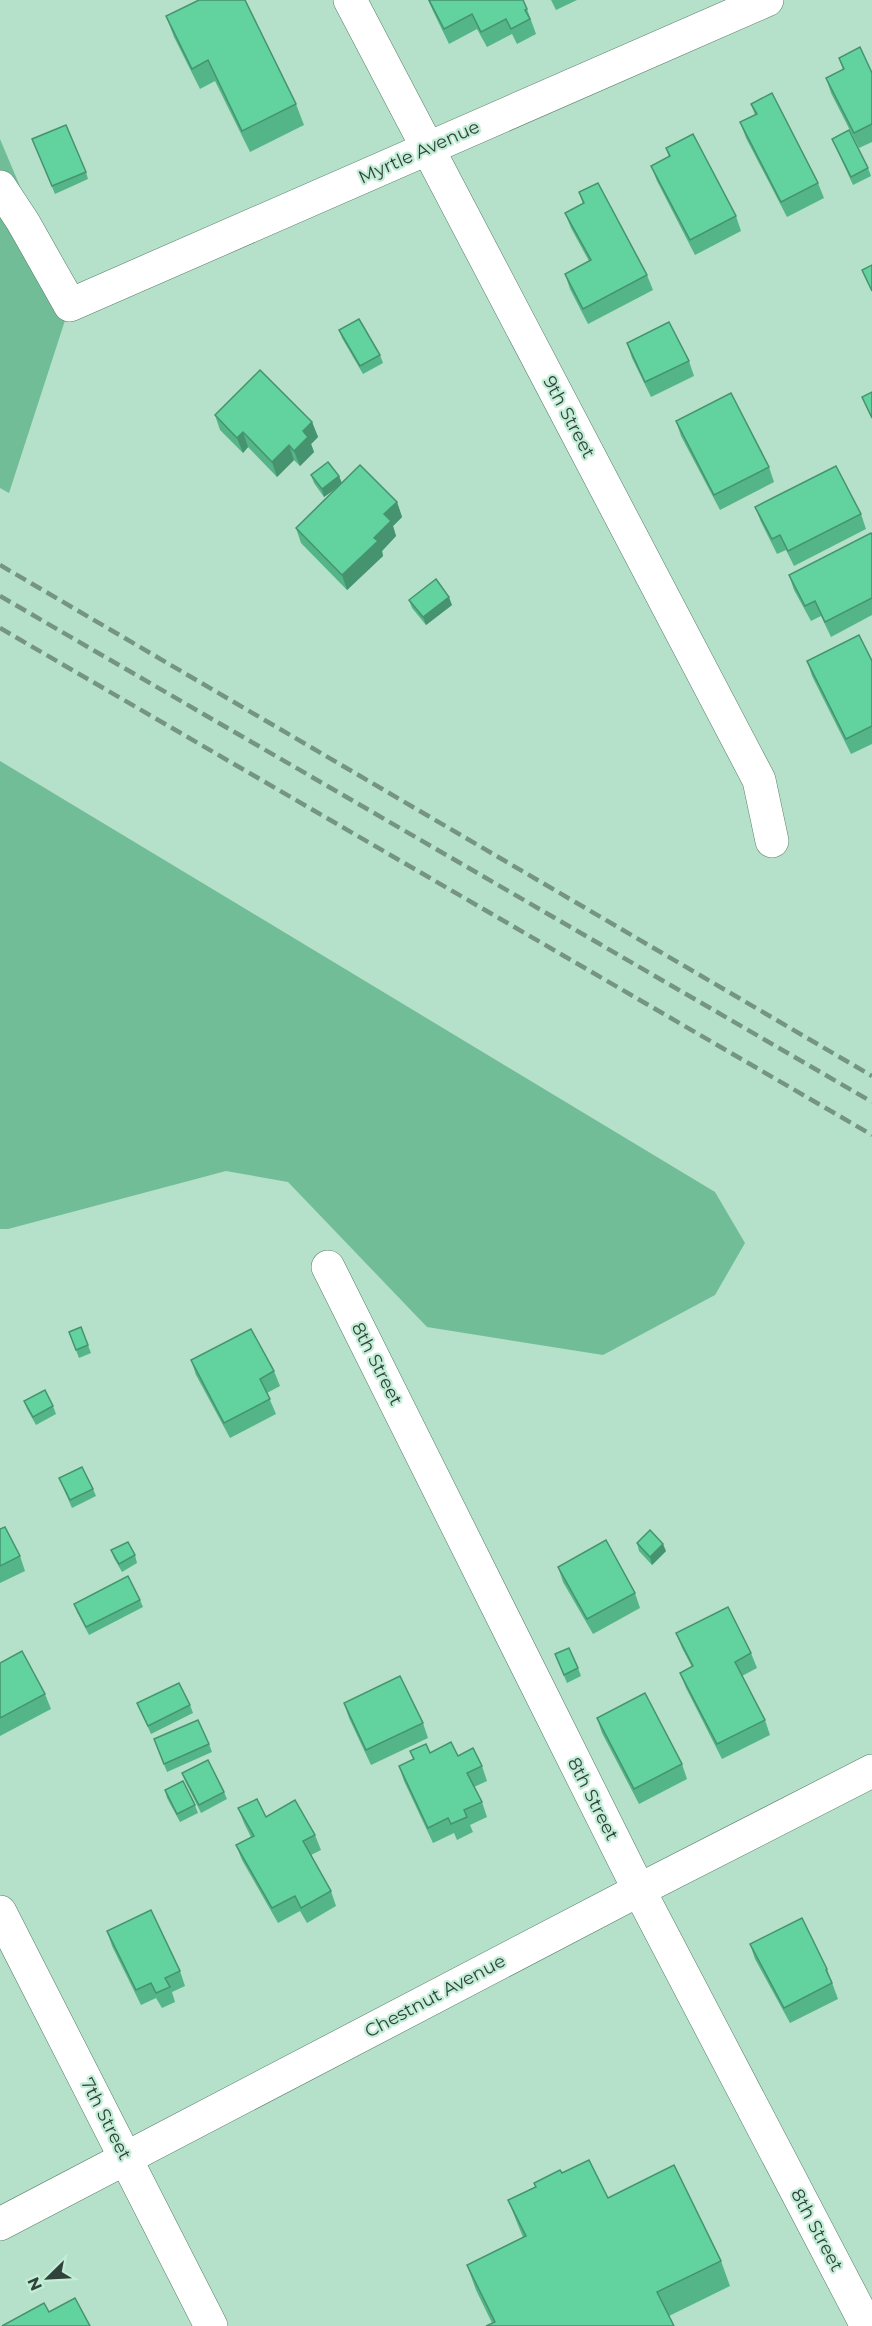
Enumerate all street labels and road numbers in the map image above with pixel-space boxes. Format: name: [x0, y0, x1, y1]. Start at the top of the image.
street label: Myrtle Avenue: [355, 115, 483, 189]
street label: 9th Street: [538, 372, 600, 462]
street label: 8th Street: [347, 1319, 407, 1409]
street label: 8th Street: [563, 1754, 623, 1844]
street label: Chestnut Avenue: [361, 1950, 509, 2042]
street label: 7th Street: [76, 2074, 136, 2164]
street label: 8th Street: [786, 2185, 848, 2275]

